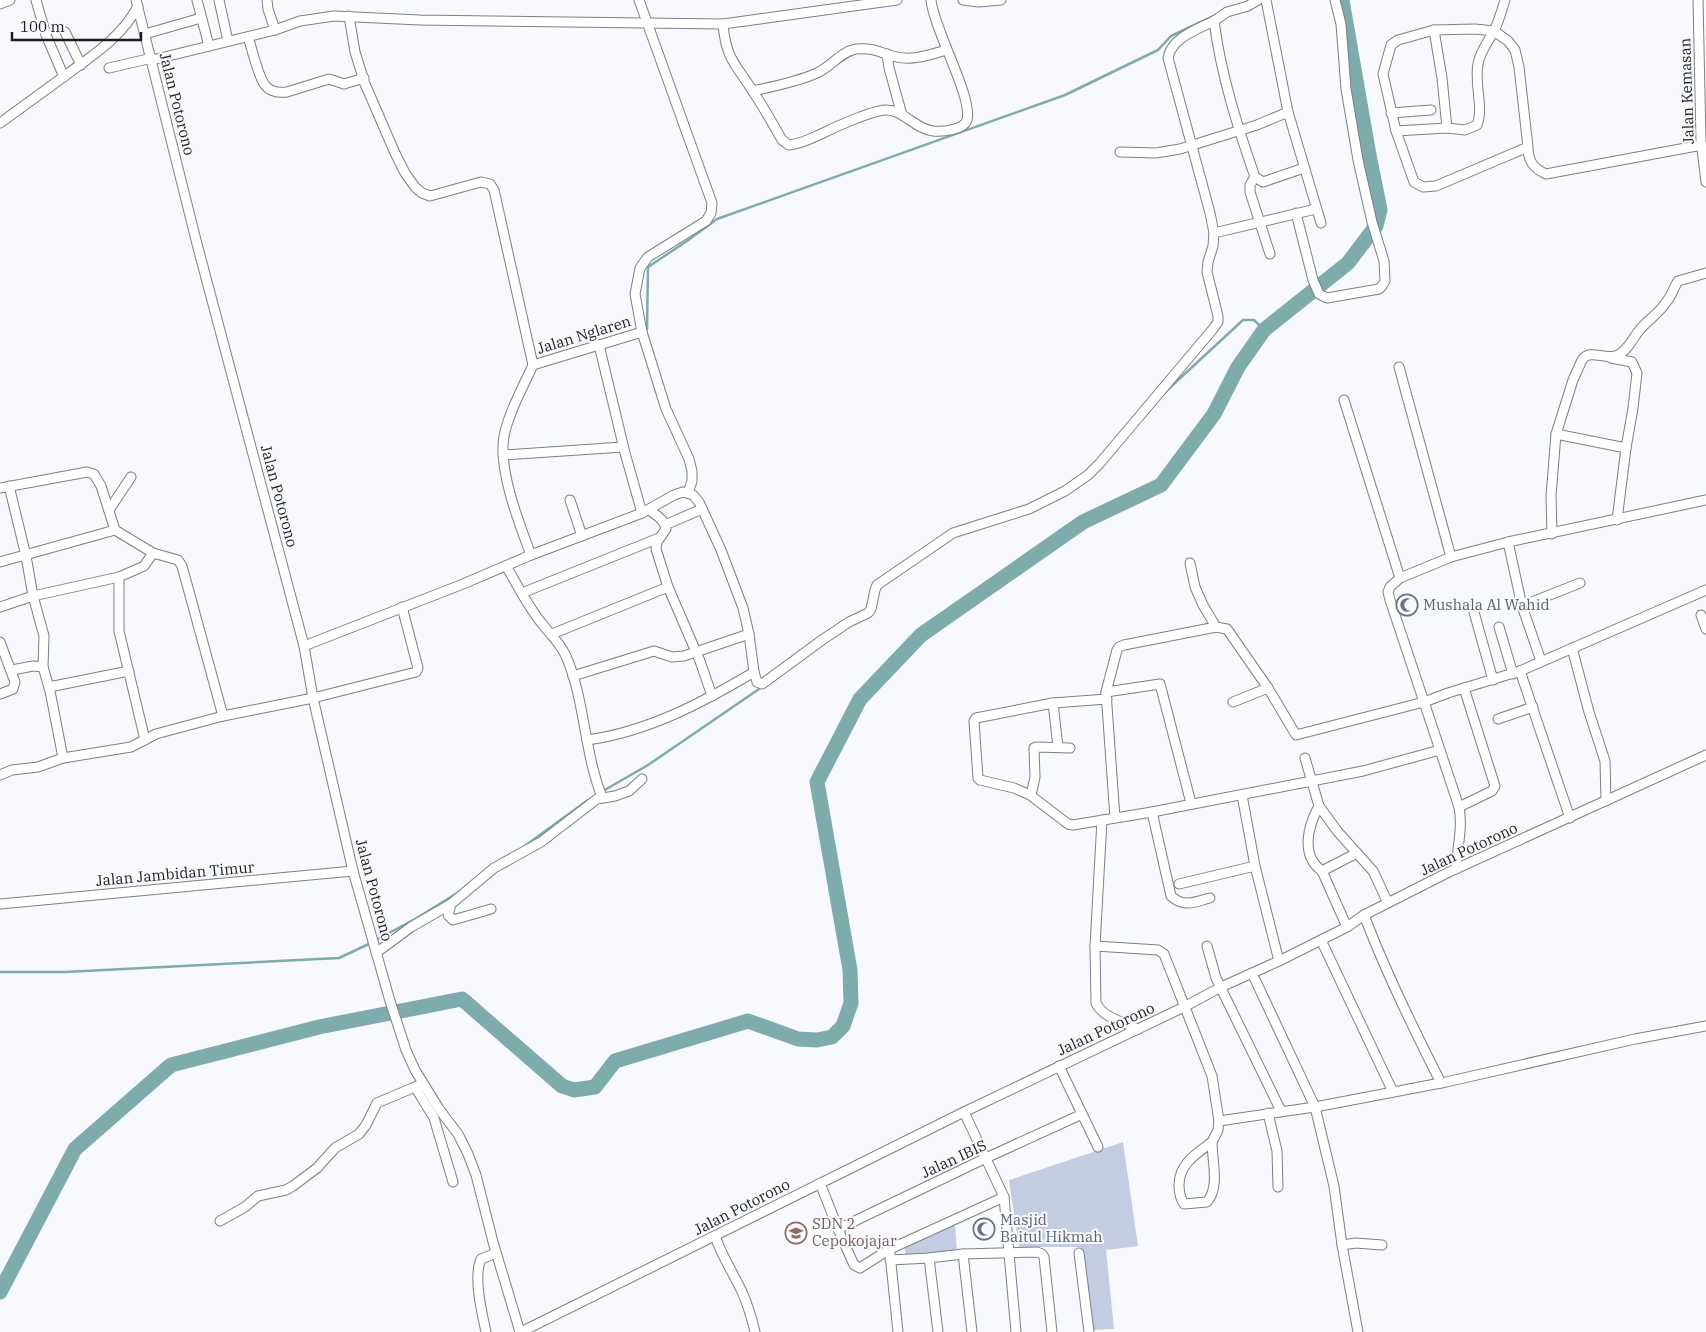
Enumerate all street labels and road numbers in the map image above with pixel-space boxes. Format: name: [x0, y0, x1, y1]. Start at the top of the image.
street label: Jalan Kemasan: [1675, 37, 1698, 145]
street label: Jalan Potorono: [156, 51, 199, 157]
street label: Jalan Nglaren: [535, 311, 634, 358]
street label: Jalan Potorono: [257, 443, 302, 549]
street label: Jalan Potorono: [1417, 818, 1520, 879]
street label: Jalan Potorono: [352, 837, 397, 943]
street label: Jalan Jambidan Timur: [95, 857, 255, 890]
street label: Jalan Potorono: [1054, 998, 1157, 1059]
street label: Jalan IBIS: [918, 1135, 990, 1182]
street label: Jalan Potorono: [691, 1174, 793, 1239]

